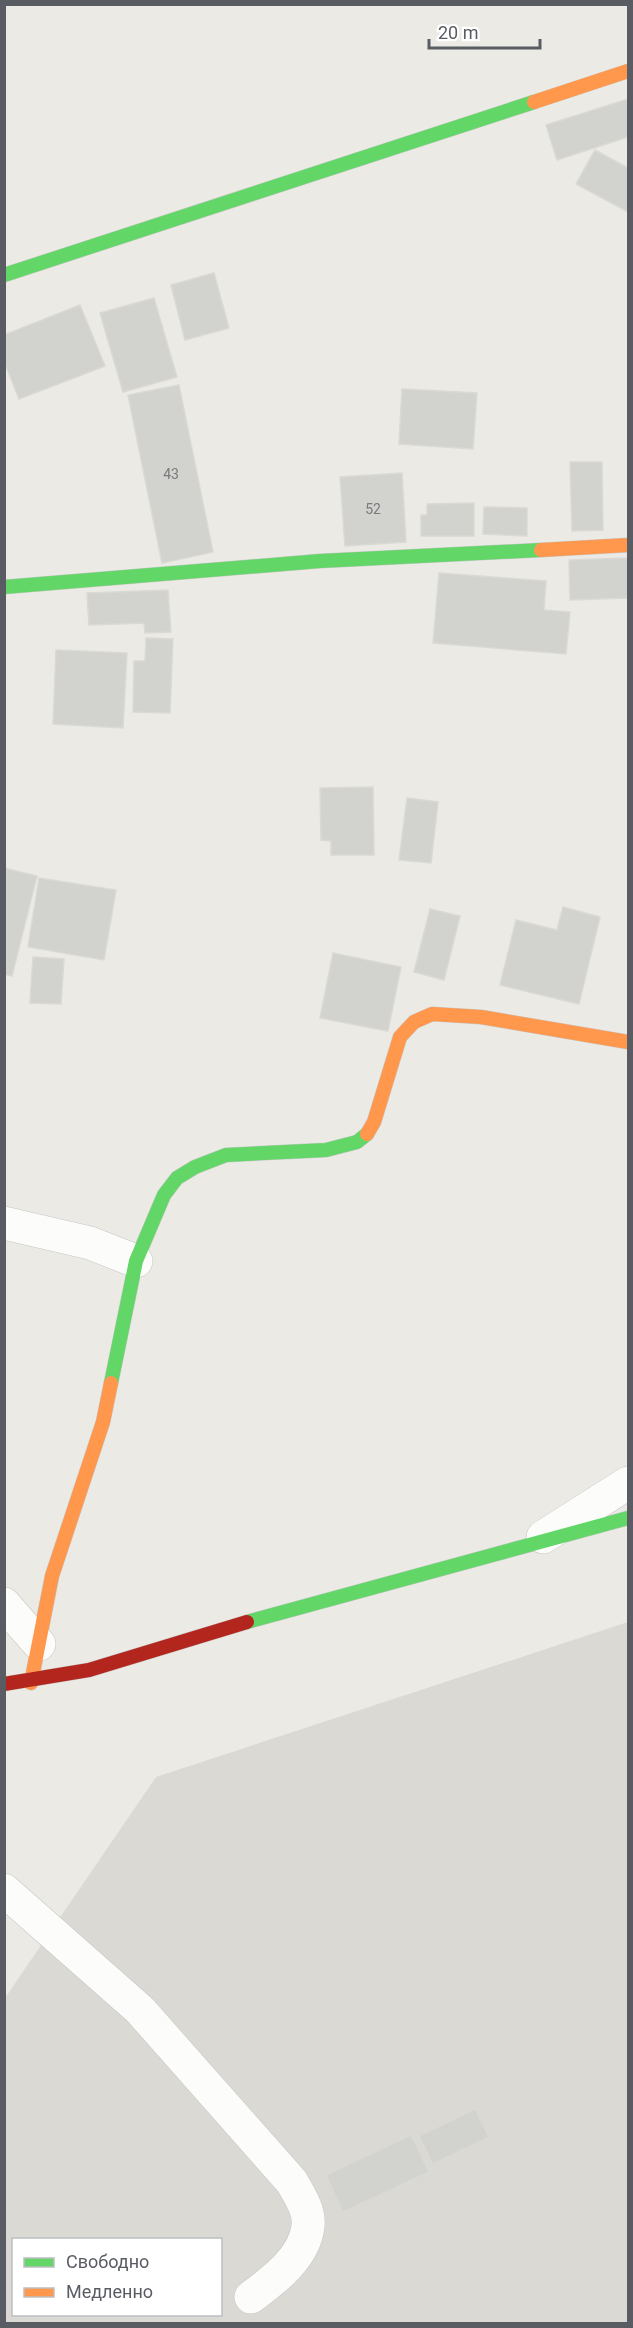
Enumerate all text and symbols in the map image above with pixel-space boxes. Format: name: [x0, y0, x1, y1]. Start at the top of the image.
scale bar: [429, 12, 540, 50]
text: 20 m: [438, 22, 478, 43]
house number: 43: [163, 466, 179, 482]
house number: 52: [365, 501, 381, 517]
legend: [12, 2238, 222, 2316]
text: Свободно: [66, 2251, 149, 2272]
text: Медленно: [66, 2281, 153, 2302]

